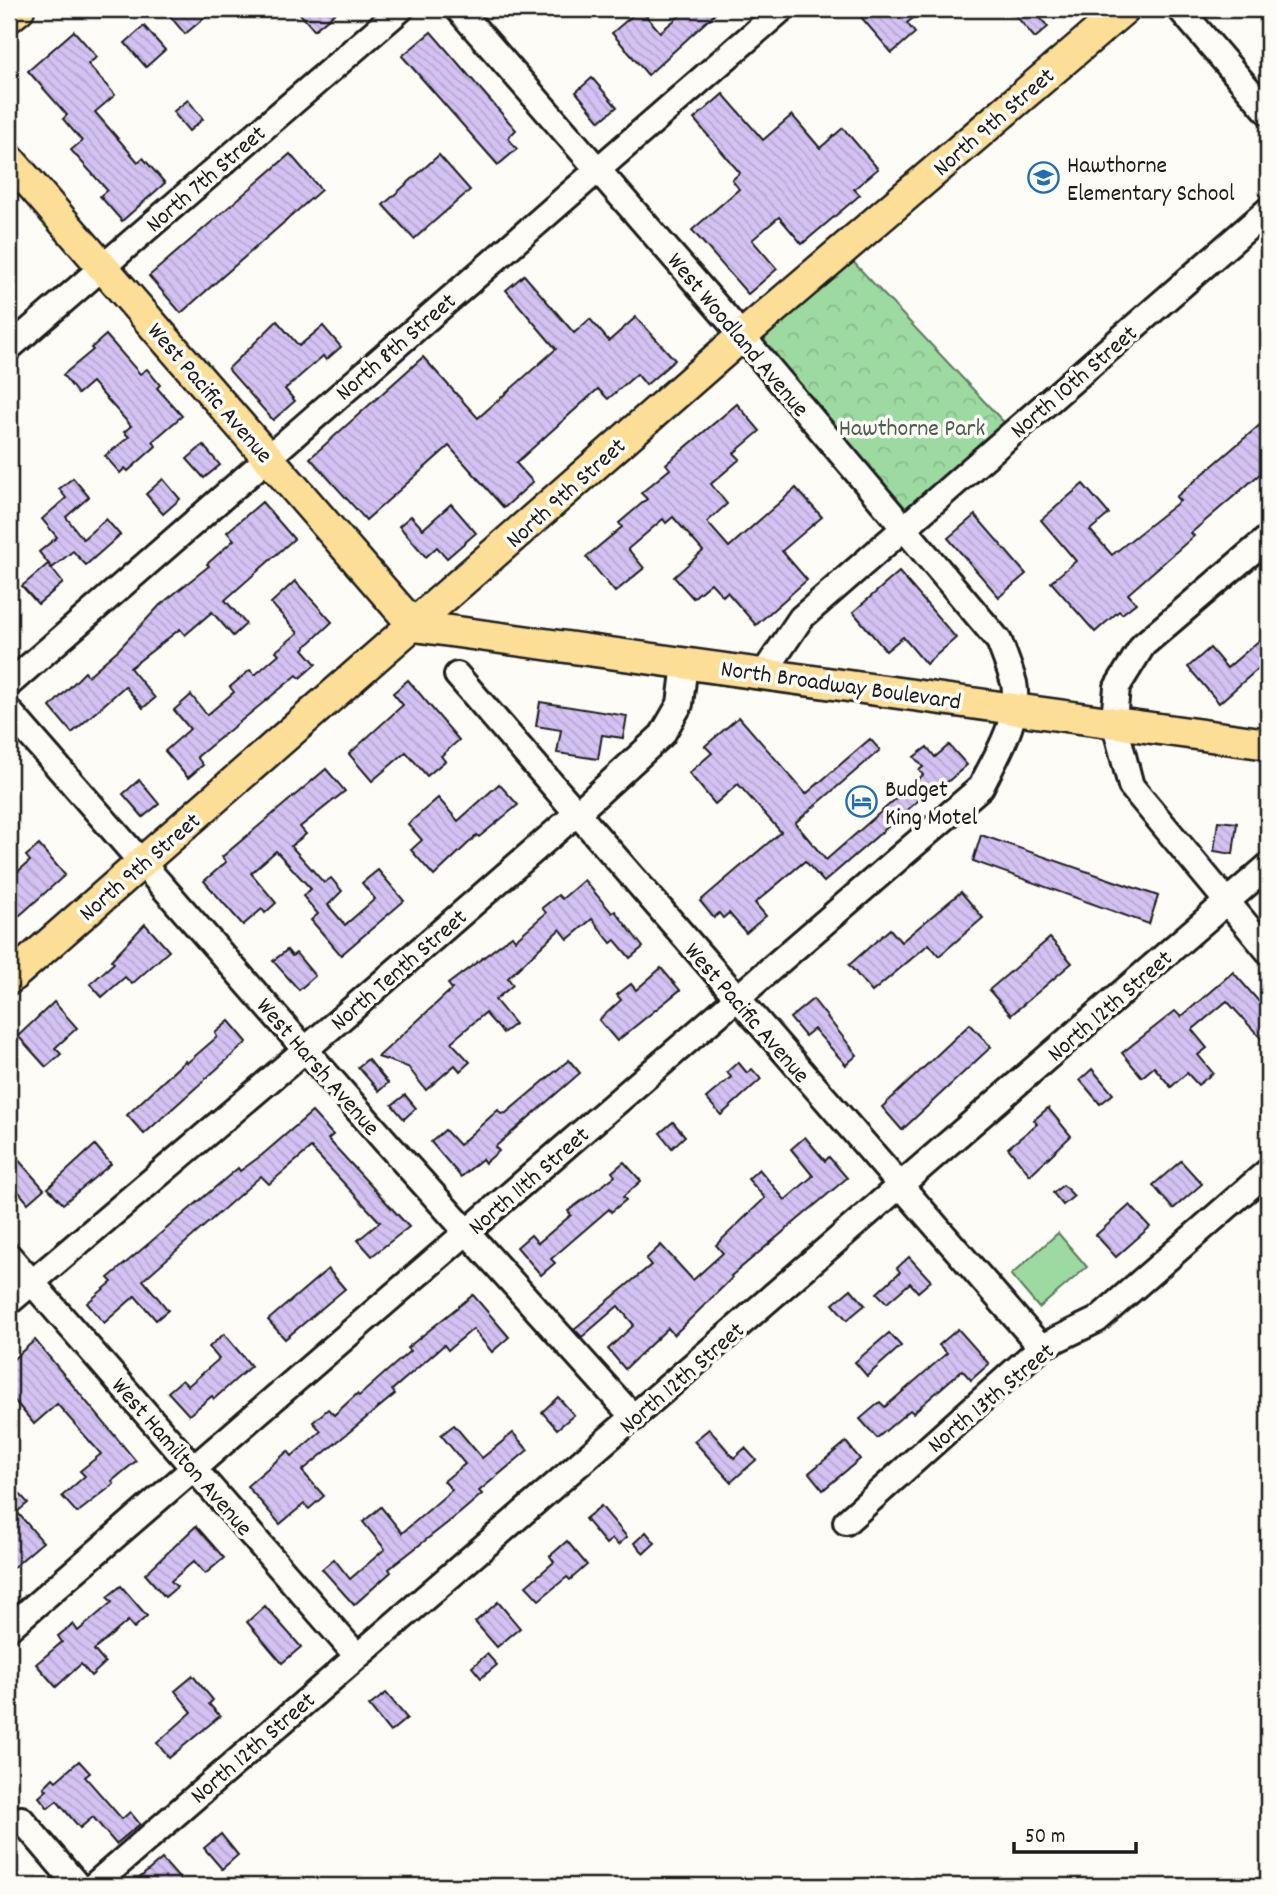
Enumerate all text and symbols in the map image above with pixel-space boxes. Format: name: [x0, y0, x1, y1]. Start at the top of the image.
street label: North 9th Street: [927, 61, 1063, 186]
street label: North 7th Street: [139, 118, 275, 242]
place label: Hawthorne Elementary School: [1067, 150, 1235, 212]
school or university icon: Hawthorne Elementary School: [1027, 161, 1061, 195]
street label: West Woodland Avenue: [658, 246, 816, 426]
street label: North 8th Street: [329, 286, 465, 410]
street label: West Pacific Avenue: [138, 316, 280, 472]
street label: North 10th Street: [1004, 318, 1146, 448]
park label: Hawthorne Park: [839, 413, 985, 447]
street label: North 9th Street: [499, 431, 635, 558]
street label: North Broadway Boulevard: [718, 653, 963, 721]
place label: Budget King Motel: [885, 774, 978, 836]
hotel icon: Budget King Motel: [845, 785, 879, 819]
street label: North 9th Street: [73, 806, 209, 931]
street label: North Tenth Street: [324, 902, 476, 1040]
street label: West Pacific Avenue: [675, 936, 817, 1092]
street label: North 12th Street: [1041, 943, 1181, 1071]
street label: West Harsh Avenue: [247, 991, 386, 1145]
street label: North 11th Street: [462, 1120, 598, 1245]
street label: North 12th Street: [613, 1315, 753, 1443]
street label: North 13th Street: [921, 1336, 1063, 1463]
street label: West Hamilton Avenue: [102, 1371, 259, 1545]
street label: North 12th Street: [184, 1685, 324, 1813]
scale bar: [1014, 1811, 1137, 1855]
text: 50 m: [1025, 1823, 1065, 1853]

